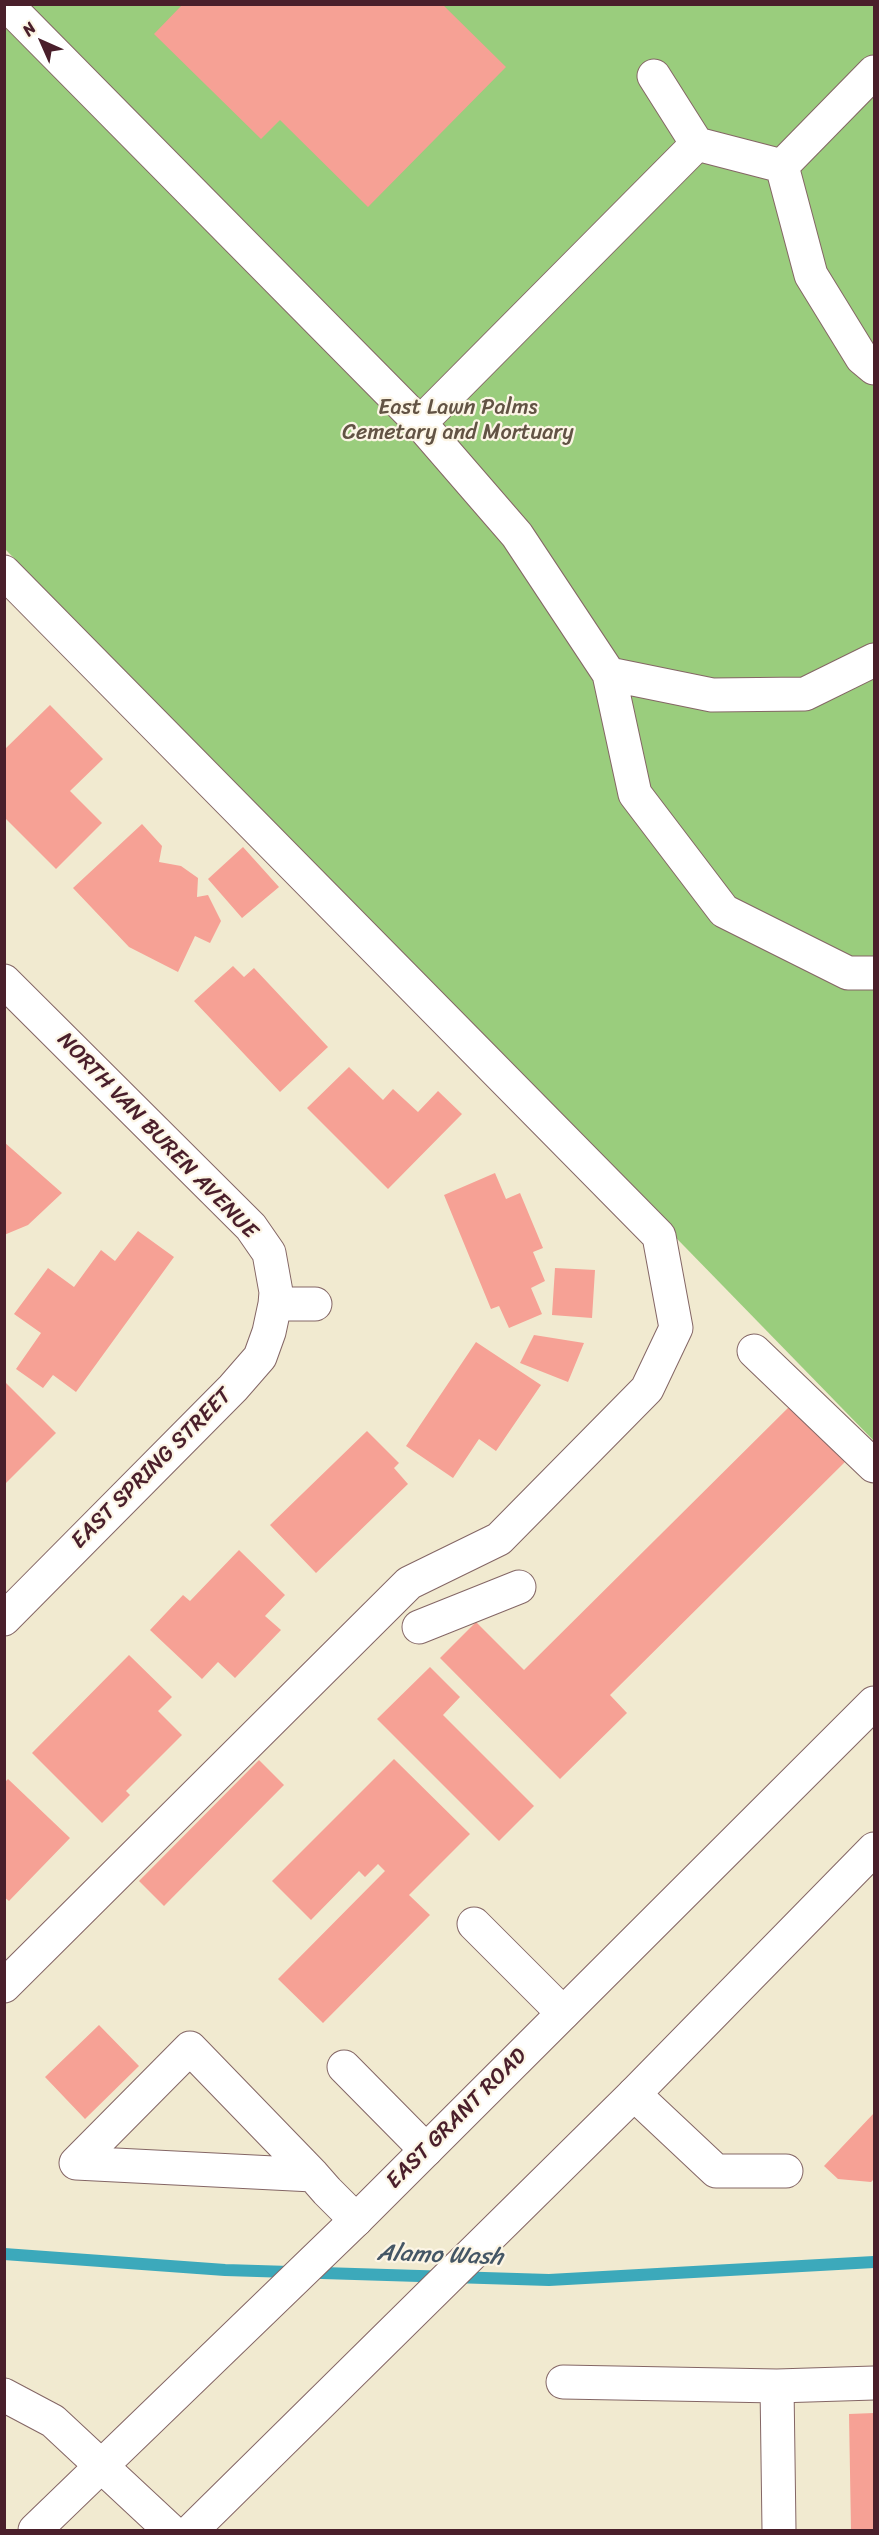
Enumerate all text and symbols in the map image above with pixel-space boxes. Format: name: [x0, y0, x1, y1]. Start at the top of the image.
north arrow: [12, 12, 72, 72]
text: N: [15, 15, 43, 43]
park label: East Lawn Palms Cemetary and Mortuary: [342, 395, 574, 446]
street label: NORTH VAN BUREN AVENUE: [51, 1027, 263, 1245]
street label: EAST SPRING STREET: [66, 1383, 238, 1555]
street label: EAST GRANT ROAD: [381, 2043, 533, 2195]
water label: Alamo Wash: [377, 2239, 503, 2273]

